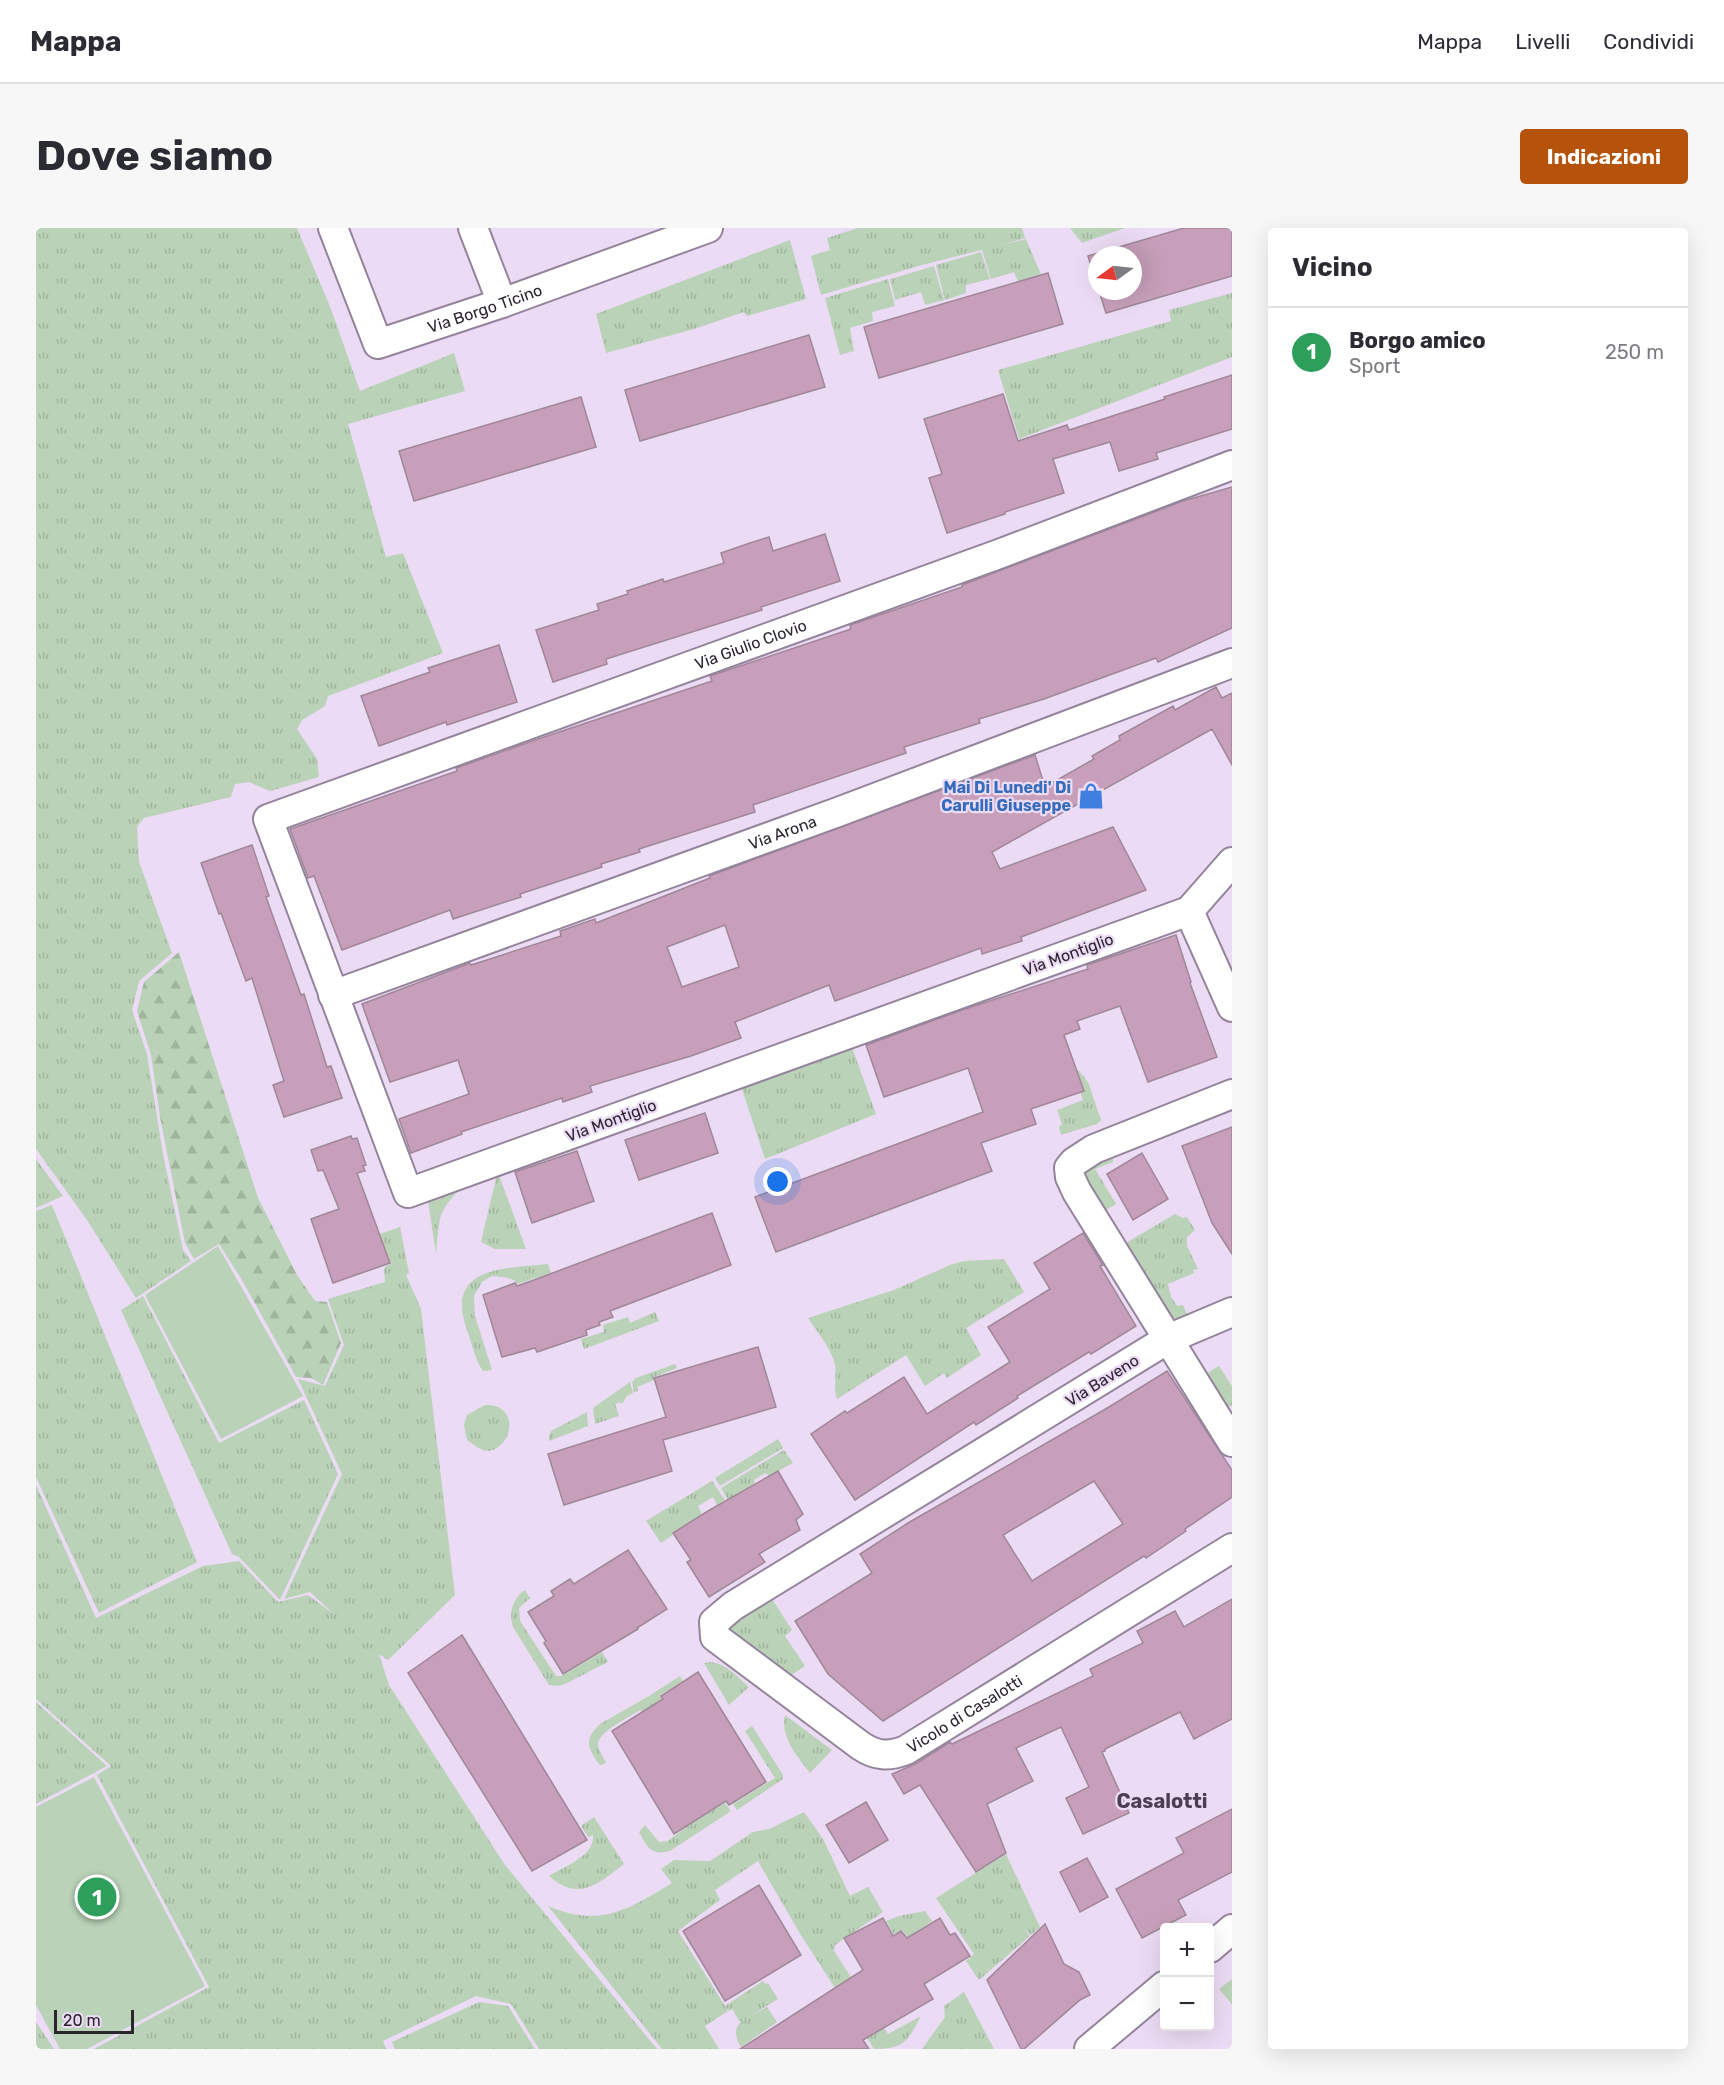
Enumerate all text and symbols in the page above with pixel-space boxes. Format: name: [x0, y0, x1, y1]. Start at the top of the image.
text: Mappa: [30, 25, 122, 58]
text: Mappa: [1417, 29, 1482, 54]
text: Livelli: [1515, 29, 1570, 54]
text: Condividi: [1603, 29, 1694, 54]
button: Indicazioni: [1520, 129, 1688, 184]
text: Dove siamo: [36, 131, 273, 181]
north arrow: [1088, 246, 1142, 300]
text: Vicino: [1292, 252, 1373, 283]
street label: Via Borgo Ticino: [425, 280, 545, 337]
text: Borgo amico: [1349, 327, 1486, 354]
text: 1: [1307, 340, 1316, 364]
text: 250 m: [1605, 340, 1664, 364]
text: Sport: [1349, 354, 1400, 378]
street label: Via Giulio Clovio: [692, 616, 809, 674]
place label: Mai Di Lunedi' Di Carulli Giuseppe: [941, 778, 1071, 815]
shop icon: Mai Di Lunedi' Di Carulli Giuseppe: [1076, 781, 1106, 811]
street label: Via Arona: [746, 812, 819, 854]
street label: Via Montiglio: [1020, 929, 1116, 980]
street label: Via Montiglio: [563, 1095, 659, 1146]
your location: [763, 1167, 792, 1196]
street label: Via Baveno: [1062, 1350, 1142, 1410]
street label: Vicolo di Casalotti: [903, 1671, 1026, 1757]
district label: Casalotti: [1117, 1789, 1208, 1813]
pin: 1: [78, 1874, 116, 1920]
map controls: [1160, 1923, 1214, 2031]
button: +: [1160, 1923, 1214, 1977]
button: −: [1160, 1977, 1214, 2031]
scale bar: [54, 2007, 134, 2034]
text: 20 m: [63, 2011, 101, 2030]

